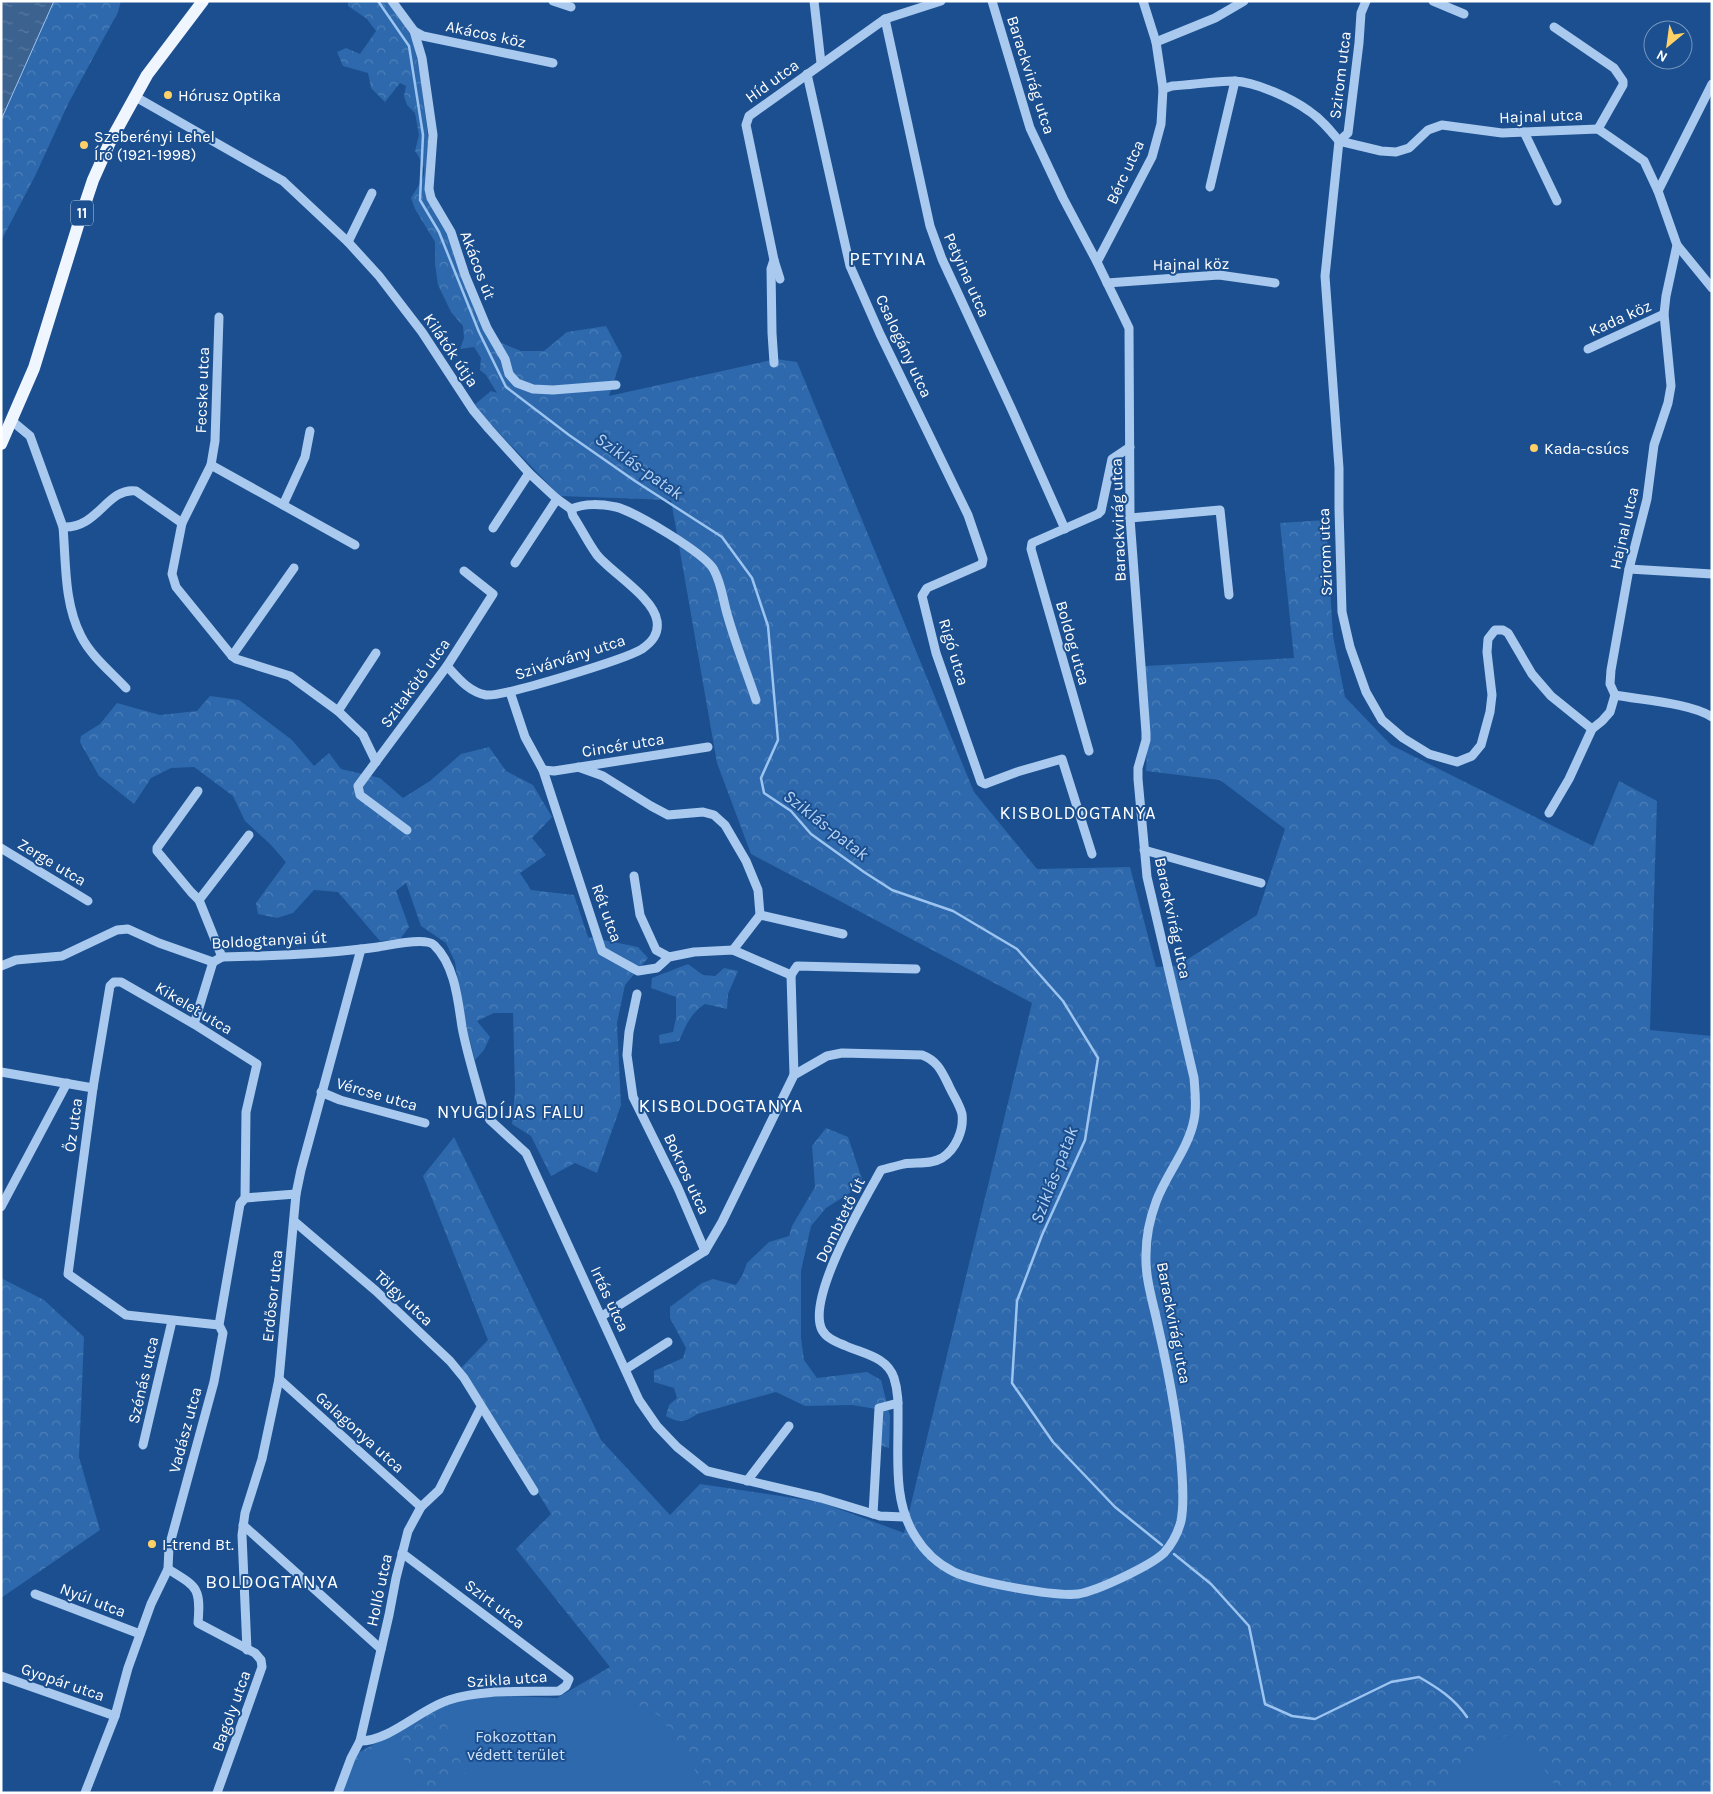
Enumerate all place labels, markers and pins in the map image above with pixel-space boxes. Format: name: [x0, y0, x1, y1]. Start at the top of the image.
place label: Hórusz Optika: [178, 86, 281, 105]
marker: Hórusz Optika: [162, 89, 174, 101]
place label: Szeberényi Lehel Író (1921-1998): [94, 127, 215, 164]
marker: Szeberényi Lehel Író (1921-1998): [78, 139, 90, 151]
place label: Kada-csúcs: [1544, 439, 1629, 458]
marker: Kada-csúcs: [1528, 442, 1540, 454]
place label: I-trend Bt.: [162, 1535, 234, 1554]
marker: I-trend Bt.: [146, 1538, 158, 1550]

